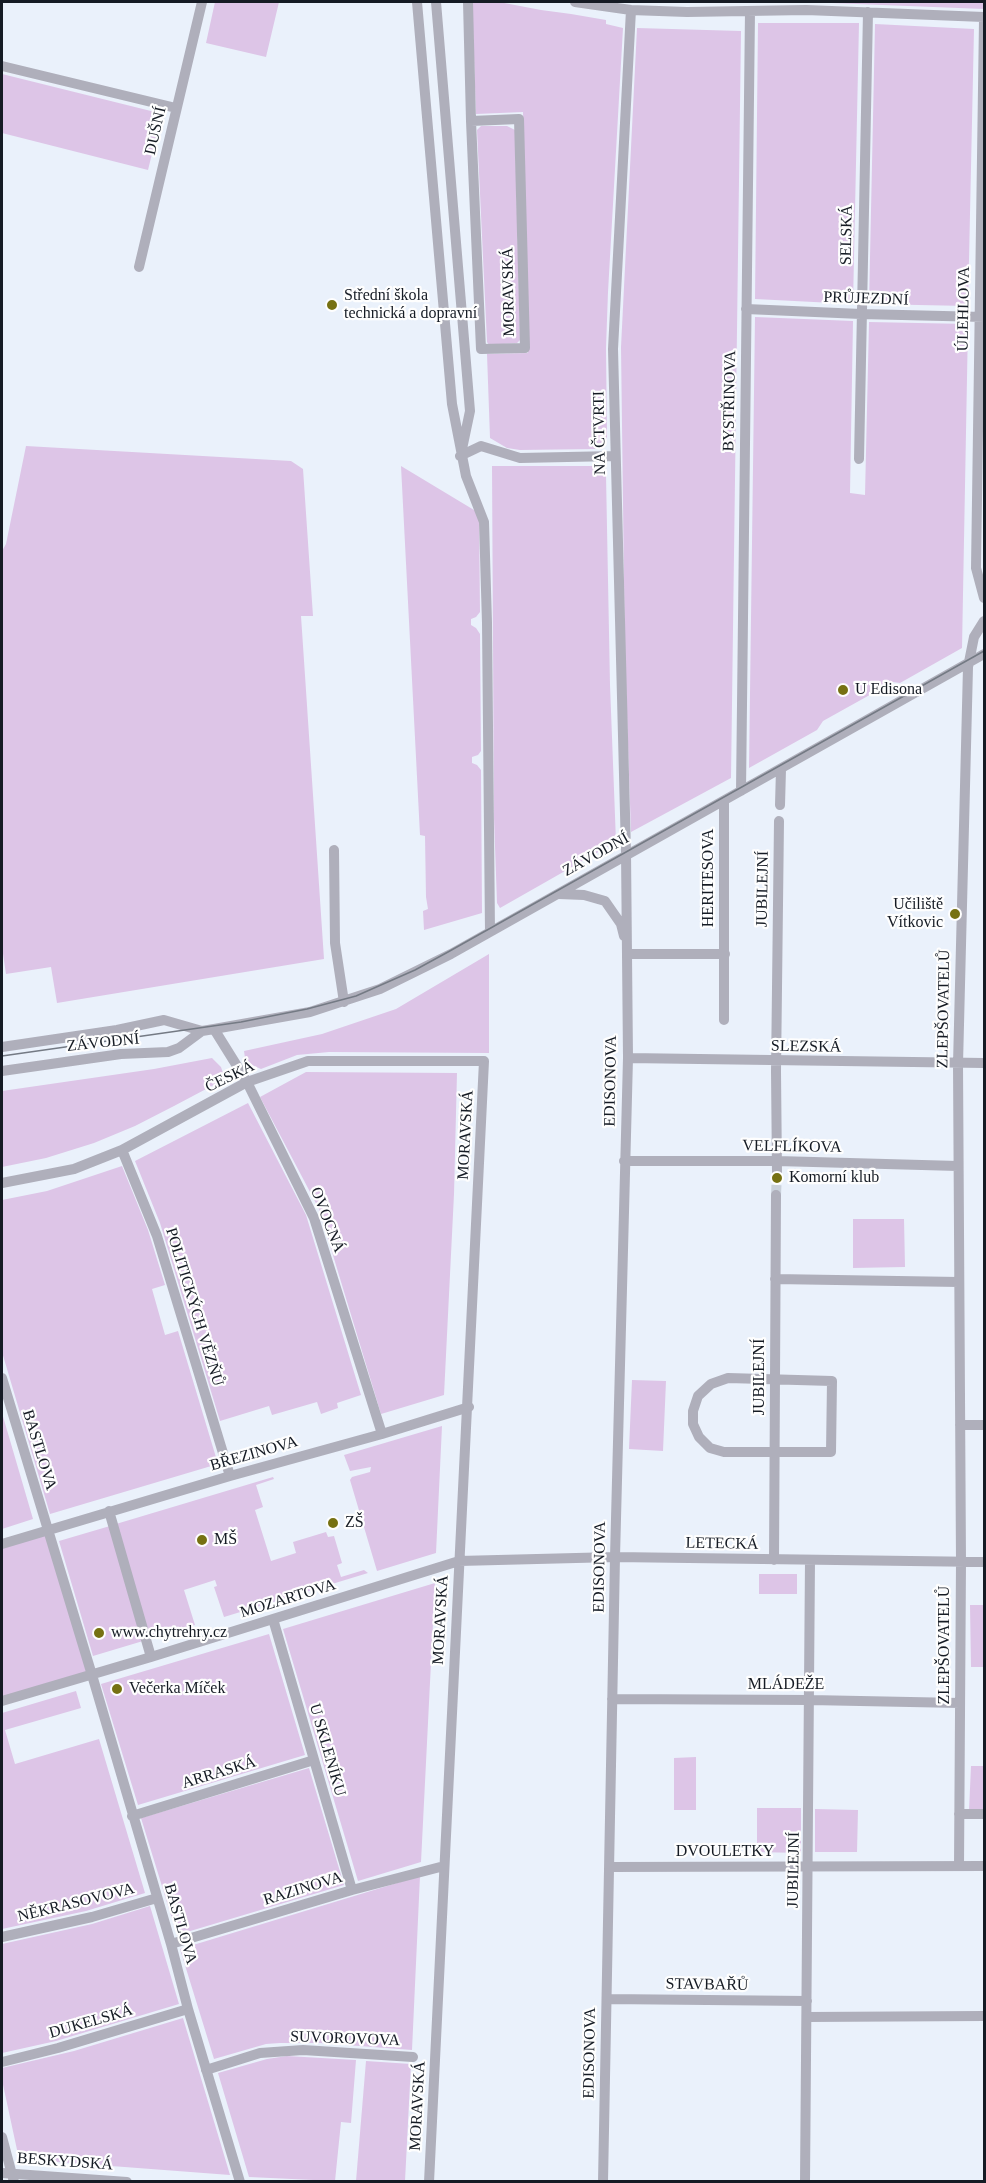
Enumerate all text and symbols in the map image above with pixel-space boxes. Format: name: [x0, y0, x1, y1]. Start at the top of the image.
street label: DUŠNÍ: [141, 105, 171, 157]
street label: SELSKÁ: [837, 205, 857, 265]
street label: MORAVSKÁ: [499, 247, 519, 337]
street label: ÚLEHLOVA: [954, 266, 974, 352]
place label: Střední škola technická a dopravní: [344, 286, 477, 324]
street label: PRŮJEZDNÍ: [823, 288, 909, 310]
marker: Střední škola technická a dopravní: [325, 298, 339, 312]
street label: BYSTŘINOVA: [720, 350, 740, 452]
street label: NA ČTVRTI: [590, 391, 610, 475]
place label: U Edisona: [855, 680, 922, 700]
marker: U Edisona: [836, 683, 850, 697]
street label: ZÁVODNÍ: [559, 829, 633, 881]
street label: HERITESOVA: [699, 829, 719, 927]
street label: JUBILEJNÍ: [753, 851, 773, 927]
place label: Učiliště Vítkovic: [887, 895, 943, 933]
marker: Učiliště Vítkovic: [948, 907, 962, 921]
street label: ZLEPŠOVATELŮ: [933, 949, 955, 1069]
street label: ZÁVODNÍ: [66, 1030, 140, 1056]
street label: EDISONOVA: [601, 1035, 621, 1127]
street label: SLEZSKÁ: [771, 1037, 841, 1057]
street label: ČESKÁ: [202, 1057, 258, 1097]
street label: MORAVSKÁ: [454, 1090, 478, 1180]
street label: VELFLÍKOVA: [742, 1137, 842, 1157]
place label: Komorní klub: [789, 1168, 879, 1188]
marker: Komorní klub: [770, 1171, 784, 1185]
street label: OVOCNÁ: [306, 1185, 348, 1255]
street label: POLITICKÝCH VĚZŇŮ: [161, 1225, 227, 1389]
street label: JUBILEJNÍ: [750, 1339, 770, 1415]
street label: BASTLOVA: [18, 1407, 60, 1493]
street label: BŘEZINOVA: [208, 1432, 300, 1476]
place label: ZŠ: [345, 1513, 364, 1533]
marker: ZŠ: [326, 1516, 340, 1530]
street label: EDISONOVA: [590, 1521, 610, 1613]
place label: MŠ: [214, 1530, 237, 1550]
marker: MŠ: [195, 1533, 209, 1547]
street label: LETECKÁ: [685, 1534, 759, 1554]
street label: MOZARTOVA: [238, 1575, 338, 1623]
street label: MORAVSKÁ: [429, 1575, 453, 1665]
street label: ZLEPŠOVATELŮ: [935, 1586, 955, 1704]
place label: www.chytrehry.cz: [111, 1623, 227, 1643]
marker: www.chytrehry.cz: [92, 1626, 106, 1640]
street label: MLÁDEŽE: [748, 1675, 824, 1695]
place label: Večerka Míček: [129, 1679, 225, 1699]
marker: Večerka Míček: [110, 1682, 124, 1696]
street label: U SKLENÍKU: [305, 1701, 349, 1799]
street label: ARRASKÁ: [180, 1753, 258, 1793]
street label: JUBILEJNÍ: [784, 1832, 804, 1908]
street label: DVOULETKY: [676, 1842, 774, 1862]
street label: RAZINOVA: [261, 1868, 345, 1910]
street label: NĚKRASOVOVA: [16, 1879, 136, 1927]
street label: BASTLOVA: [159, 1881, 201, 1967]
street label: STAVBAŘŮ: [665, 1975, 749, 1995]
street label: DUKELSKÁ: [47, 2001, 135, 2043]
street label: EDISONOVA: [580, 2007, 600, 2099]
street label: SUVOROVOVA: [290, 2027, 400, 2051]
street label: MORAVSKÁ: [406, 2061, 430, 2151]
street label: BESKYDSKÁ: [16, 2149, 114, 2175]

